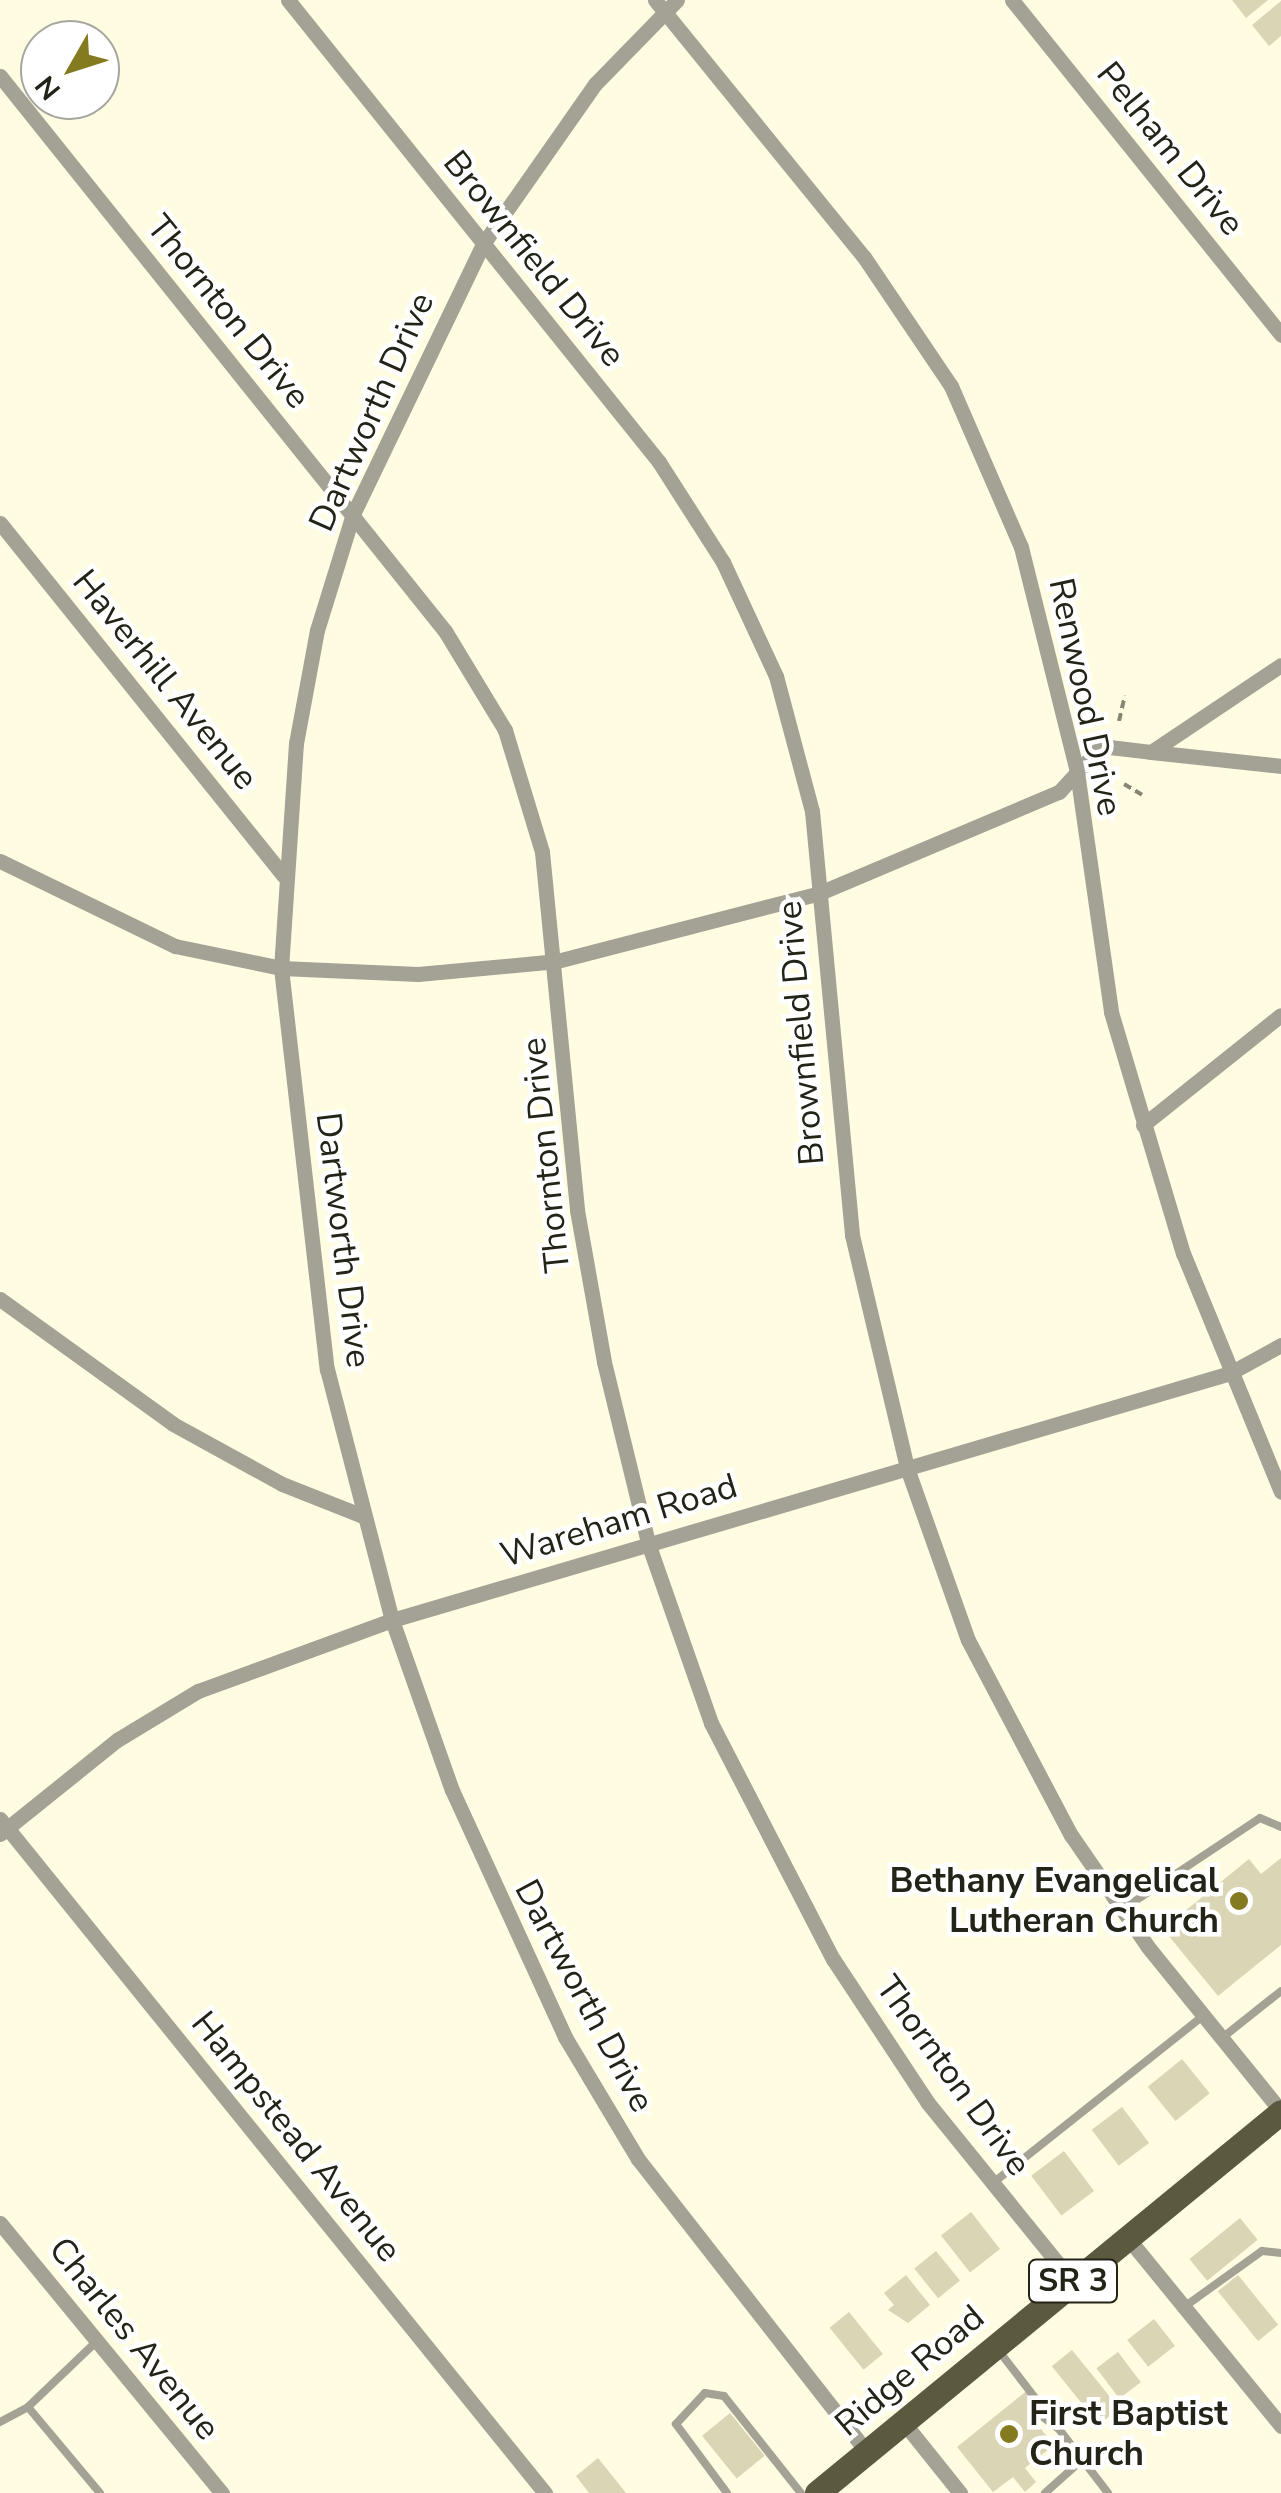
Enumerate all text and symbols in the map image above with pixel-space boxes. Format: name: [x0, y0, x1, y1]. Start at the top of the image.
north arrow: [20, 20, 120, 120]
street label: Pelham Drive: [1087, 54, 1253, 244]
text: N: [27, 68, 70, 108]
street label: Brownfield Drive: [434, 143, 634, 375]
street label: Thornton Drive: [137, 207, 319, 417]
street label: Dartworth Drive: [301, 286, 443, 538]
street label: Haverhill Avenue: [63, 562, 267, 798]
street label: Renwood Drive: [1039, 574, 1131, 820]
street label: Brownfield Drive: [769, 899, 833, 1167]
street label: Thornton Drive: [513, 1035, 579, 1275]
street label: Dartworth Drive: [307, 1110, 379, 1370]
street label: Wareham Road: [496, 1465, 742, 1577]
place label: Bethany Evangelical Lutheran Church: [890, 1860, 1219, 1942]
street label: Dartworth Drive: [505, 1873, 663, 2119]
marker: Bethany Evangelical Lutheran Church: [1228, 1890, 1250, 1912]
street label: Thornton Drive: [867, 1968, 1039, 2184]
street label: Hampstead Avenue: [182, 2003, 410, 2271]
street label: Charles Avenue: [40, 2229, 228, 2449]
road number: SR 3: [1028, 2254, 1118, 2308]
street label: Ridge Road: [827, 2297, 993, 2445]
place label: First Baptist Church: [1029, 2393, 1228, 2475]
marker: First Baptist Church: [998, 2423, 1020, 2445]

